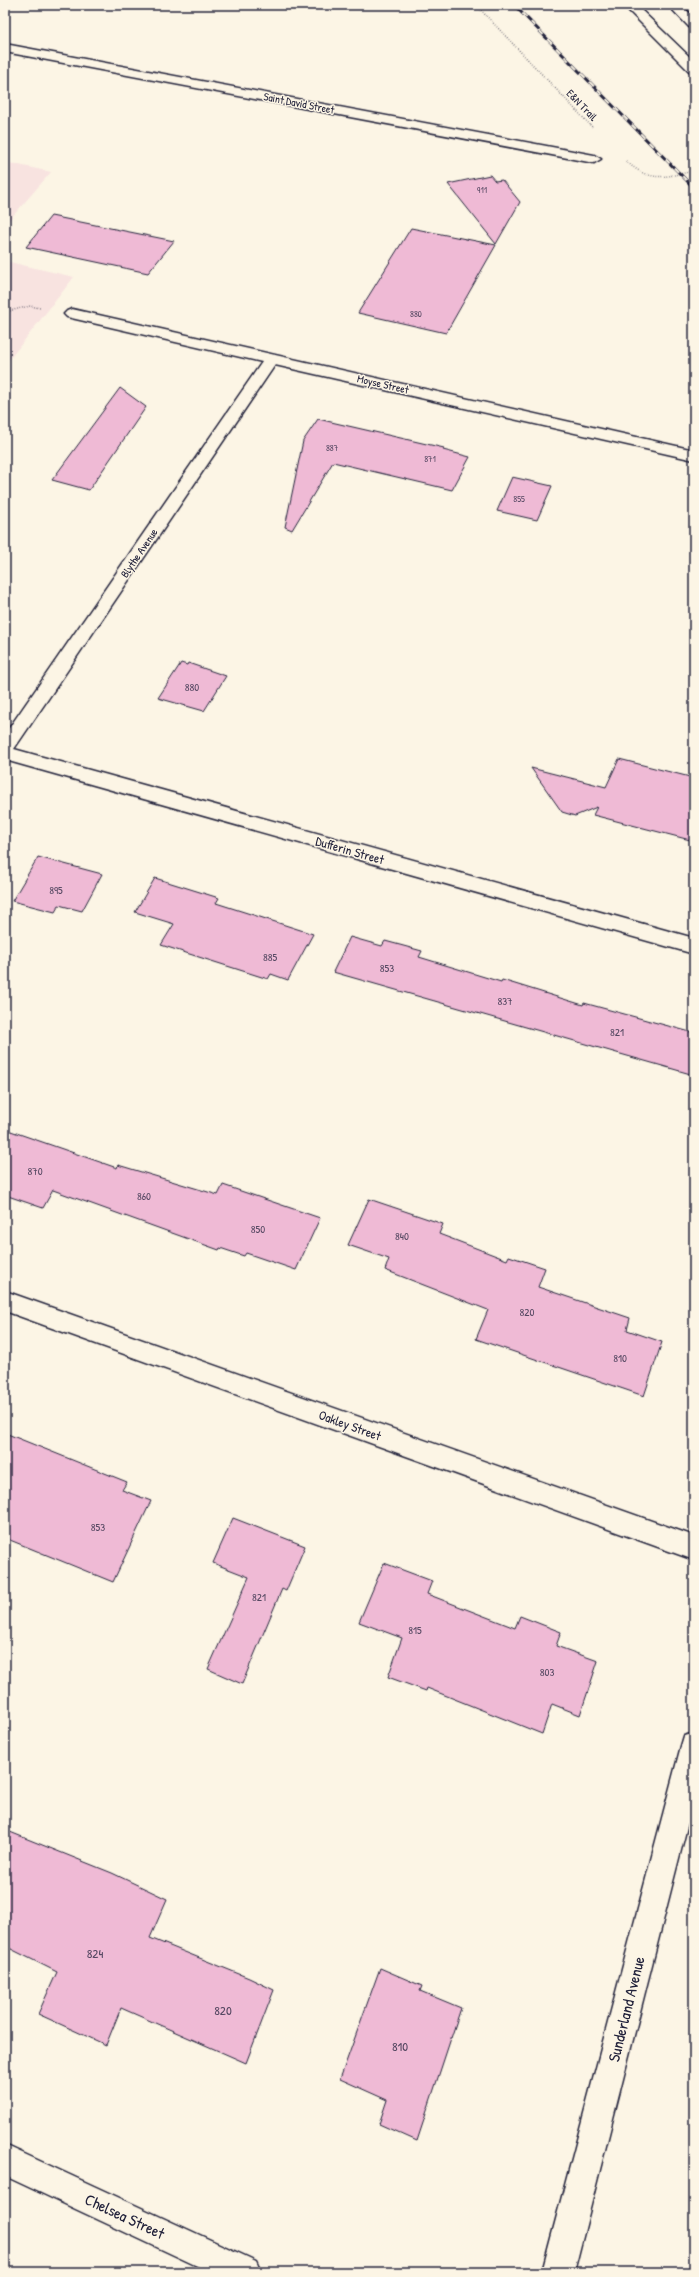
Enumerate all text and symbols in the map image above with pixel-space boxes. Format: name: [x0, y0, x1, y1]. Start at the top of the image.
street label: E&N Trail: [564, 86, 600, 124]
street label: Saint David Street: [262, 89, 336, 117]
house number: 911: [477, 184, 487, 196]
house number: 880: [410, 308, 422, 320]
street label: Moyse Street: [356, 371, 410, 397]
house number: 887: [326, 442, 339, 454]
house number: 871: [424, 453, 436, 465]
house number: 855: [513, 493, 525, 505]
street label: Blythe Avenue: [117, 525, 161, 580]
house number: 880: [185, 680, 199, 694]
street label: Dufferin Street: [314, 832, 387, 869]
house number: 895: [49, 883, 63, 897]
house number: 885: [263, 950, 277, 964]
house number: 853: [380, 961, 394, 975]
house number: 837: [497, 994, 513, 1008]
house number: 821: [610, 1025, 624, 1039]
house number: 870: [27, 1164, 43, 1178]
house number: 860: [137, 1189, 151, 1203]
house number: 850: [251, 1222, 265, 1236]
house number: 840: [395, 1229, 409, 1243]
house number: 820: [520, 1305, 534, 1319]
house number: 810: [613, 1351, 627, 1365]
street label: Oakley Street: [316, 1405, 384, 1445]
house number: 853: [91, 1520, 105, 1534]
house number: 821: [252, 1590, 266, 1604]
house number: 815: [408, 1623, 422, 1637]
house number: 803: [540, 1665, 554, 1679]
house number: 824: [87, 1944, 103, 1962]
street label: Sunderland Avenue: [602, 1953, 650, 2064]
house number: 820: [214, 2001, 232, 2019]
house number: 810: [392, 2037, 408, 2055]
street label: Chelsea Street: [81, 2188, 169, 2244]

